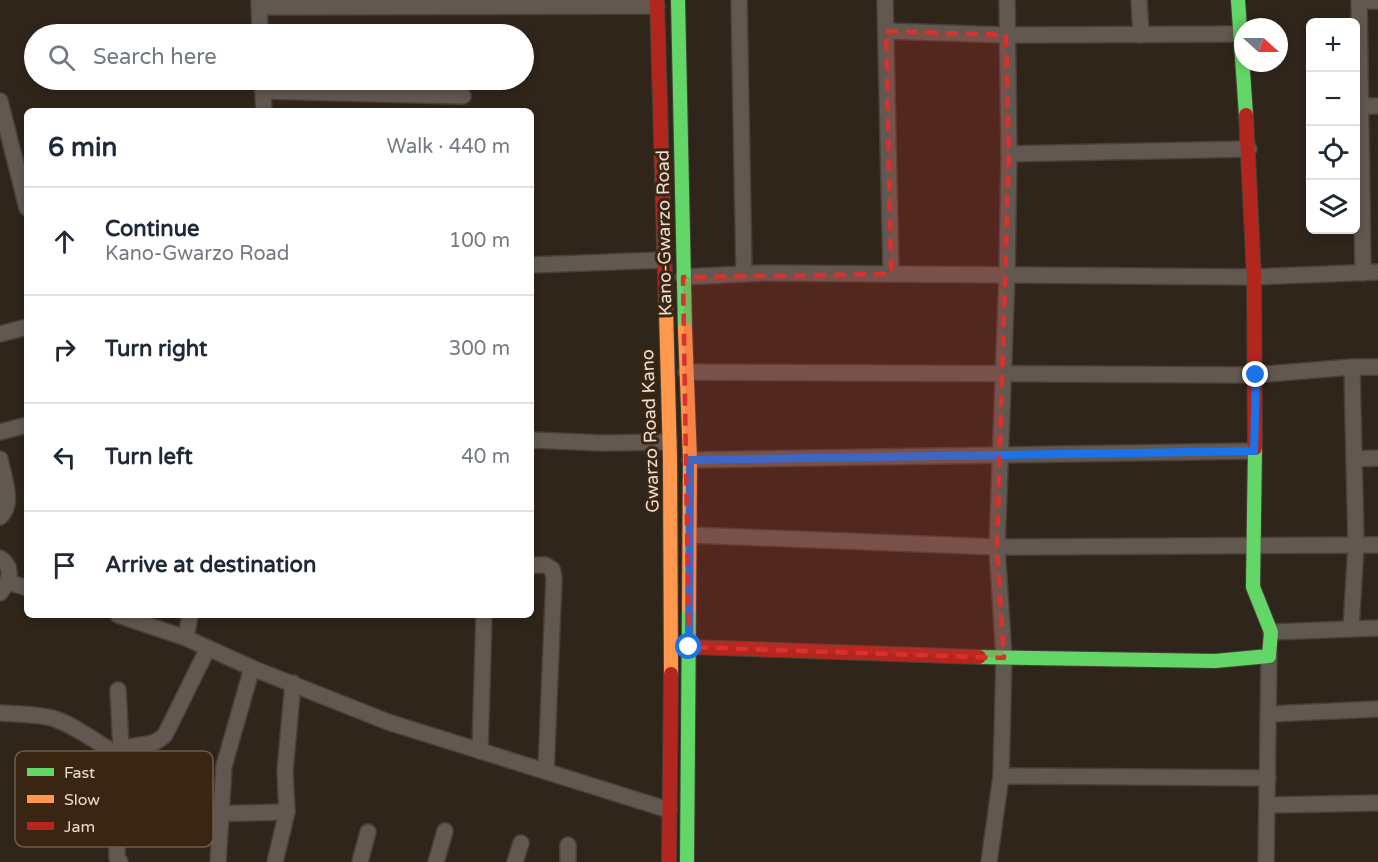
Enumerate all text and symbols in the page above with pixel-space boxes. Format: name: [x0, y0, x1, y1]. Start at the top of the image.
north arrow: [1234, 18, 1288, 72]
map controls: [1306, 18, 1360, 234]
button: +: [1306, 18, 1360, 72]
search box: [24, 24, 534, 90]
icon: search: [45, 41, 78, 74]
text: Search here: [93, 44, 217, 70]
button: −: [1306, 72, 1360, 126]
button: locate: [1306, 126, 1360, 180]
text: 6 min: [48, 132, 117, 163]
text: Walk · 440 m: [387, 135, 510, 159]
street label: Kano-Gwarzo Road: [652, 150, 676, 316]
button: layers: [1306, 180, 1360, 234]
text: Continue: [105, 216, 200, 242]
icon: ahead: [48, 225, 81, 258]
text: 100 m: [449, 229, 510, 253]
text: Kano-Gwarzo Road: [105, 242, 289, 266]
icon: right: [48, 333, 81, 366]
text: Turn right: [105, 336, 207, 362]
text: 300 m: [449, 337, 510, 361]
street label: Gwarzo Road Kano: [636, 349, 664, 513]
route end: [1242, 361, 1268, 387]
icon: left: [48, 441, 81, 474]
text: Turn left: [105, 444, 193, 470]
text: 40 m: [461, 445, 510, 469]
icon: arrive: [48, 549, 81, 582]
text: Arrive at destination: [105, 552, 316, 578]
route start: [675, 633, 701, 659]
legend: [15, 751, 213, 847]
text: Fast: [64, 763, 95, 783]
text: Slow: [64, 790, 100, 810]
text: Jam: [64, 817, 95, 837]

